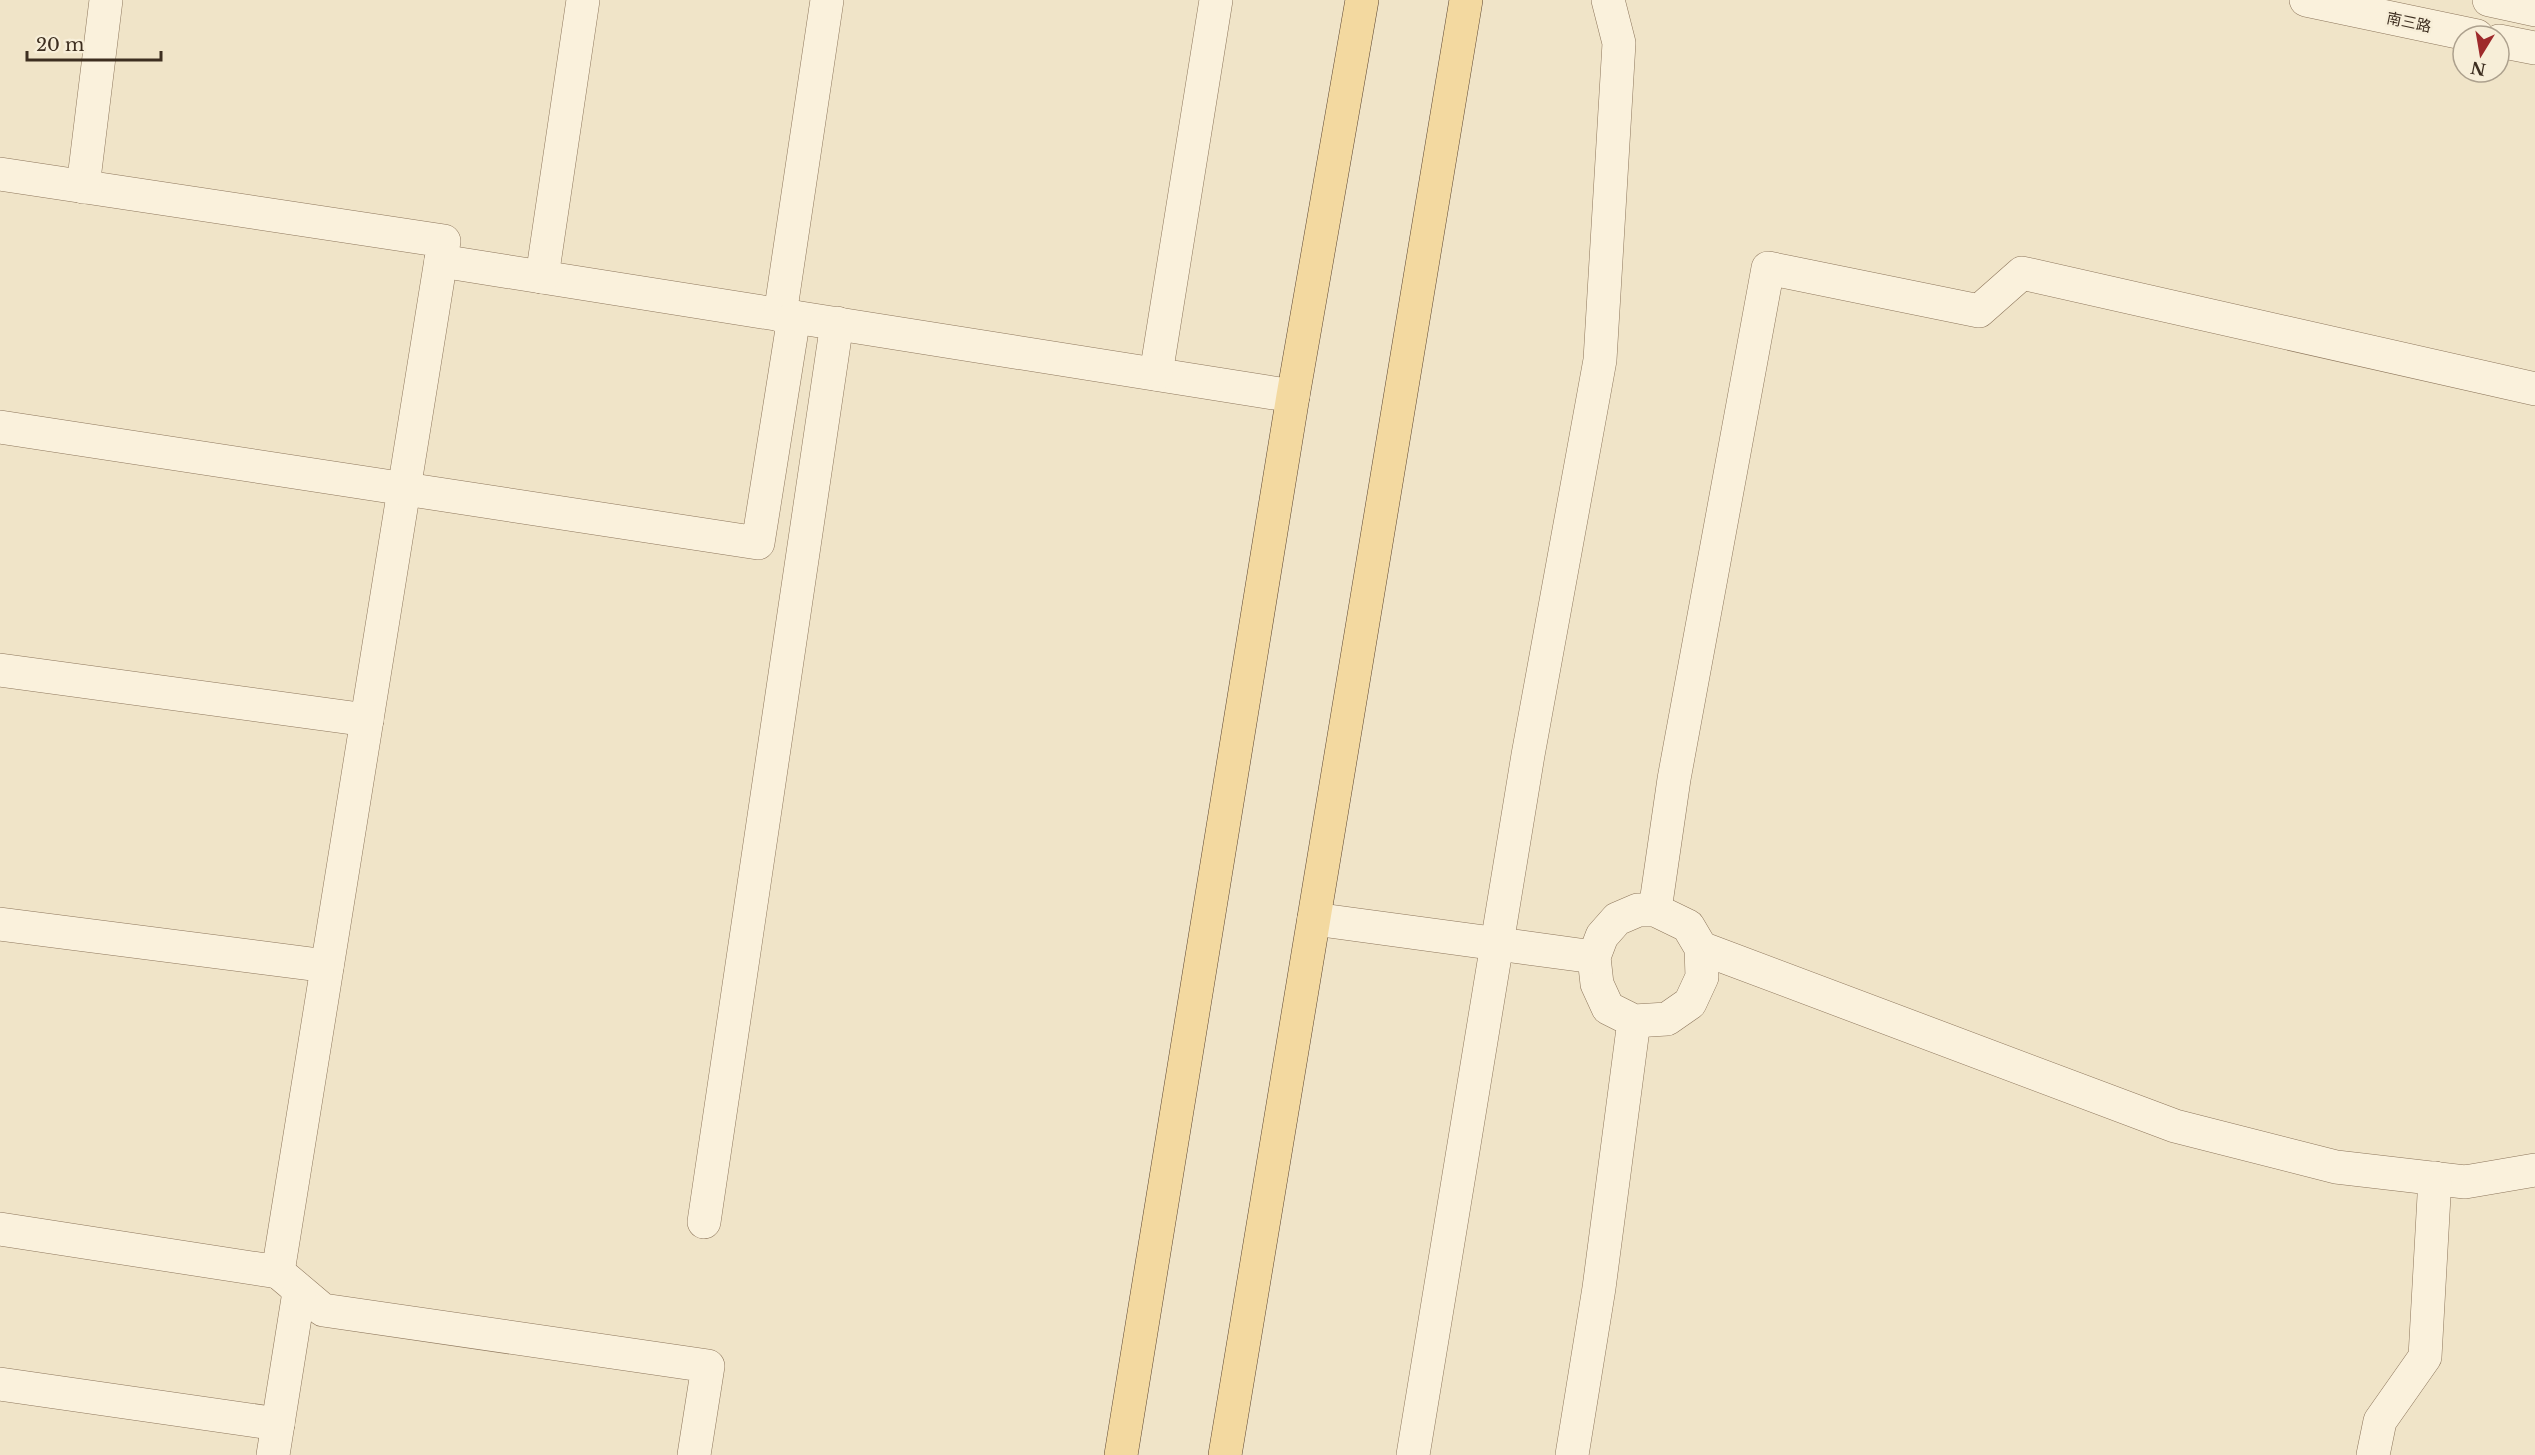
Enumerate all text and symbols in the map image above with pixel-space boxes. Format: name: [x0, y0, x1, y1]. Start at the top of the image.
street label: 南三路: [2385, 8, 2433, 36]
scale bar: [27, 24, 160, 62]
north arrow: [2451, 24, 2511, 84]
text: 20 m: [36, 34, 84, 56]
text: N: [2469, 57, 2487, 80]

